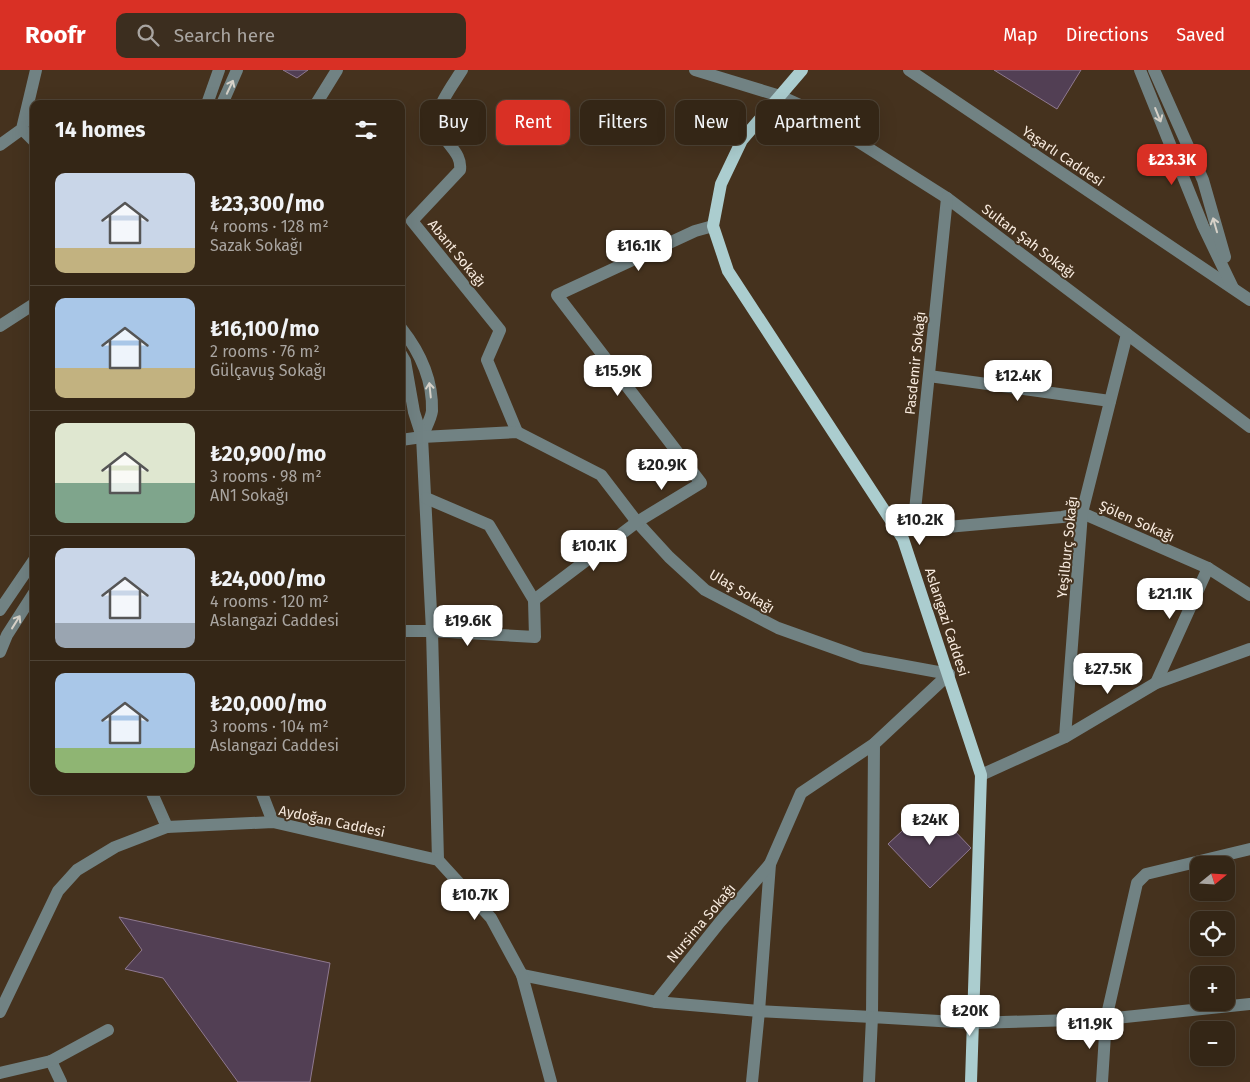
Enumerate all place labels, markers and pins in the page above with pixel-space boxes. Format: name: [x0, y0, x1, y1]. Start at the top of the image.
pin: ₺23.3K: [1131, 144, 1213, 186]
pin: ₺16.1K: [598, 230, 680, 272]
pin: ₺15.9K: [577, 354, 659, 397]
pin: ₺12.4K: [977, 360, 1059, 402]
pin: ₺20.9K: [621, 448, 703, 491]
pin: ₺10.2K: [879, 504, 961, 546]
pin: ₺10.1K: [553, 530, 635, 572]
pin: ₺21.1K: [1129, 578, 1211, 620]
pin: ₺19.6K: [427, 604, 509, 647]
pin: ₺27.5K: [1067, 652, 1149, 695]
pin: ₺24K: [900, 804, 960, 846]
pin: ₺10.7K: [434, 878, 516, 921]
pin: ₺20K: [940, 994, 1000, 1037]
pin: ₺11.9K: [1049, 1008, 1131, 1050]

